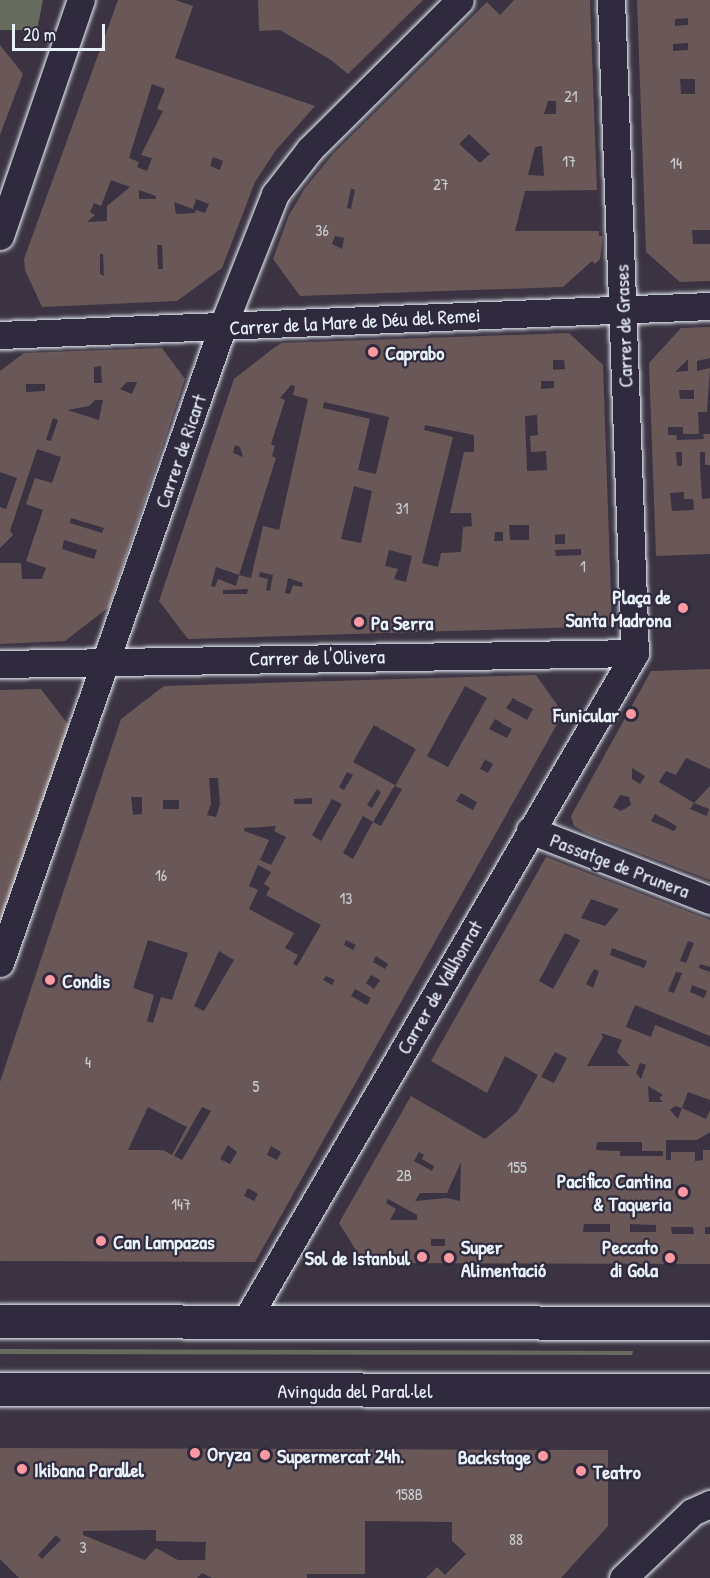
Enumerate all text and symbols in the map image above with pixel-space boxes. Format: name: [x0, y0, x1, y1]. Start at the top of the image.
scale bar: [15, 12, 108, 50]
text: 20 m: [23, 22, 56, 47]
house number: 21: [564, 86, 578, 106]
house number: 17: [562, 151, 576, 171]
house number: 14: [670, 153, 682, 173]
house number: 27: [433, 174, 449, 194]
house number: 36: [315, 220, 329, 240]
street label: Carrer de Grases: [609, 264, 637, 388]
street label: Carrer de la Mare de Déu del Remei: [229, 302, 481, 340]
place label: Caprabo: [385, 340, 444, 364]
marker: Caprabo: [366, 345, 380, 359]
street label: Carrer de Ricart: [149, 391, 211, 511]
house number: 31: [396, 498, 408, 518]
house number: 1: [580, 556, 586, 576]
place label: Plaça de Santa Madrona: [565, 584, 671, 631]
marker: Plaça de Santa Madrona: [676, 601, 690, 615]
place label: Pa Serra: [371, 610, 433, 634]
marker: Pa Serra: [352, 615, 366, 629]
street label: Carrer de l'Olivera: [249, 644, 385, 670]
place label: Funicular: [553, 702, 619, 726]
marker: Funicular: [624, 707, 638, 721]
street label: Passatge de Prunera: [547, 827, 693, 903]
house number: 16: [155, 865, 167, 885]
house number: 13: [340, 888, 352, 908]
street label: Carrer de Vallhonrat: [391, 916, 487, 1058]
place label: Condis: [62, 968, 110, 992]
marker: Condis: [43, 973, 57, 987]
house number: 4: [85, 1052, 91, 1072]
house number: 5: [253, 1076, 259, 1096]
house number: 155: [507, 1157, 527, 1177]
house number: 2B: [396, 1165, 412, 1185]
place label: Pacifico Cantina & Taqueria: [557, 1168, 671, 1215]
marker: Pacifico Cantina & Taqueria: [676, 1185, 690, 1199]
house number: 147: [171, 1194, 191, 1214]
place label: Can Lampazas: [113, 1229, 215, 1253]
marker: Can Lampazas: [94, 1234, 108, 1248]
place label: Super Alimentació: [461, 1234, 546, 1281]
place label: Peccato di Gola: [602, 1234, 658, 1281]
place label: Sol de Istanbul: [305, 1245, 410, 1269]
marker: Sol de Istanbul: [415, 1250, 429, 1264]
marker: Super Alimentació: [442, 1251, 456, 1265]
marker: Peccato di Gola: [663, 1251, 677, 1265]
street label: Avinguda del Paral·lel: [277, 1378, 433, 1402]
place label: Oryza: [207, 1441, 251, 1465]
place label: Supermercat 24h.: [277, 1443, 404, 1467]
place label: Backstage: [458, 1444, 531, 1468]
marker: Oryza: [188, 1446, 202, 1460]
marker: Supermercat 24h.: [258, 1448, 272, 1462]
marker: Backstage: [536, 1449, 550, 1463]
place label: Ikibana Parallel: [34, 1457, 144, 1481]
place label: Teatro: [593, 1459, 641, 1483]
marker: Ikibana Parallel: [15, 1462, 29, 1476]
marker: Teatro: [574, 1464, 588, 1478]
house number: 158B: [395, 1484, 423, 1504]
house number: 88: [509, 1529, 523, 1549]
house number: 3: [79, 1537, 87, 1557]

